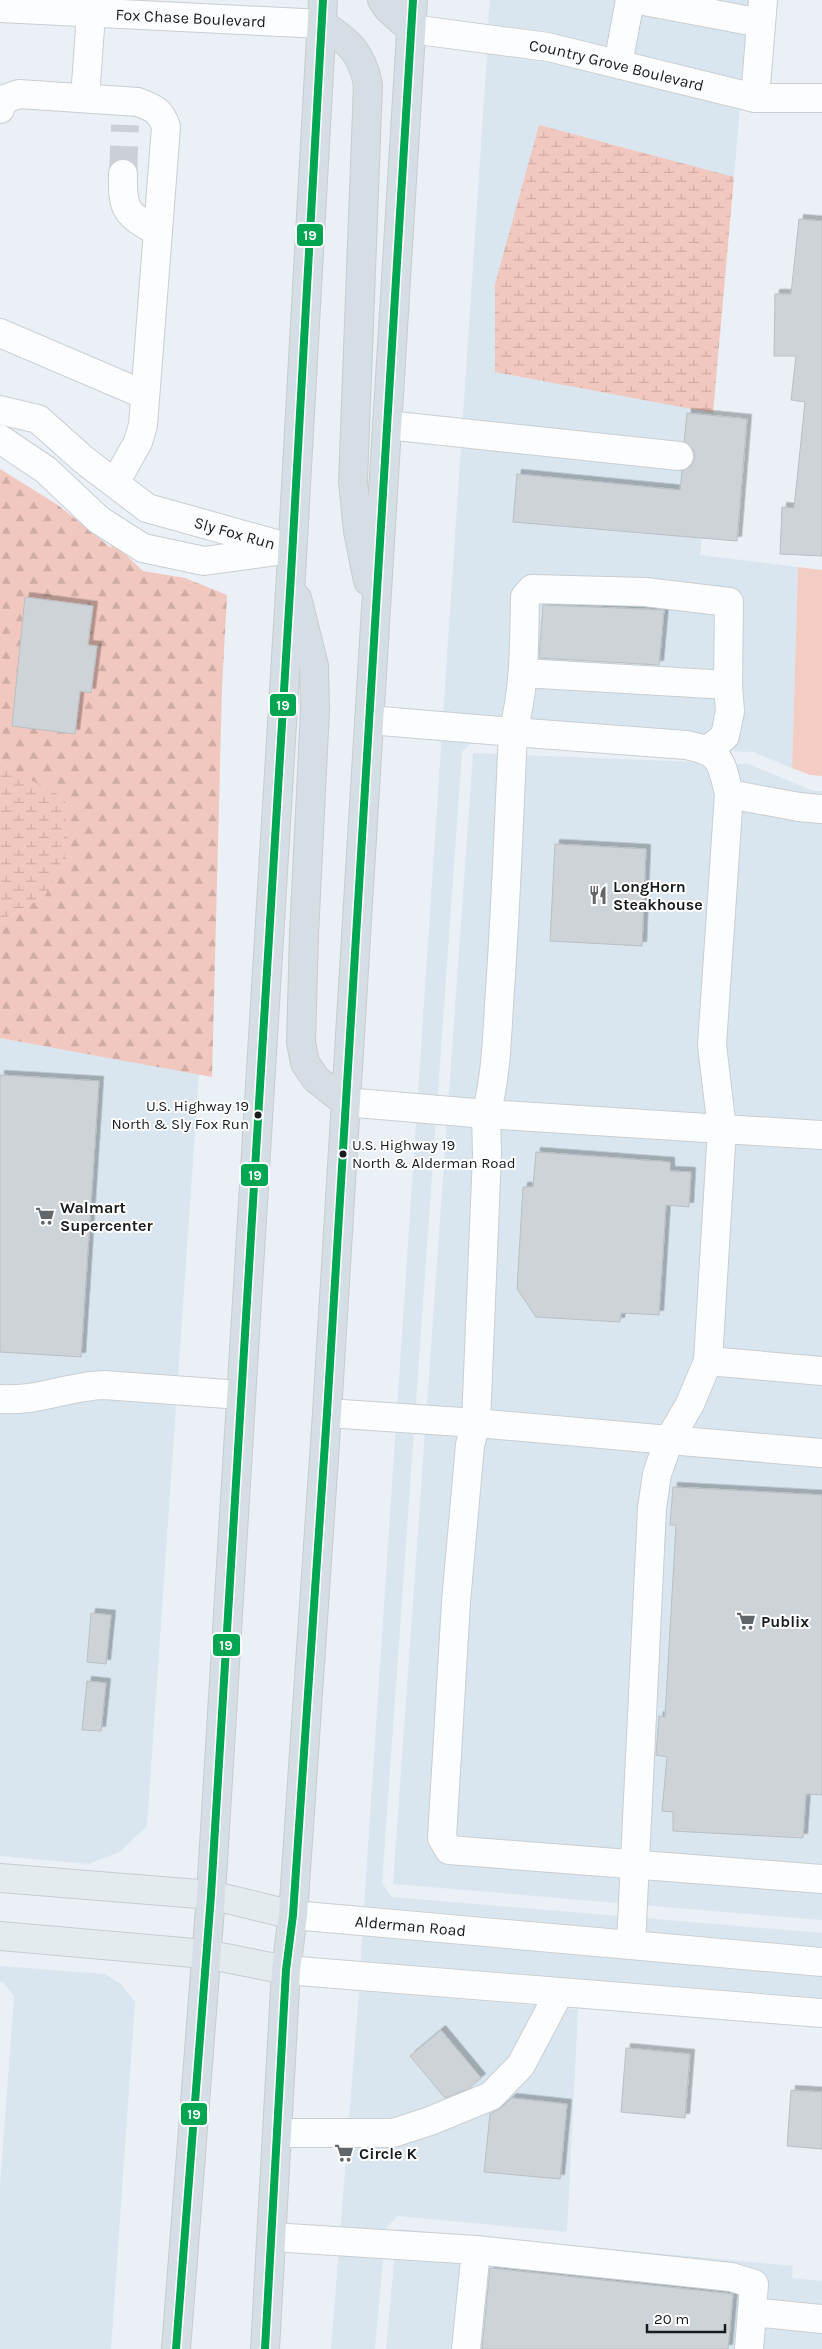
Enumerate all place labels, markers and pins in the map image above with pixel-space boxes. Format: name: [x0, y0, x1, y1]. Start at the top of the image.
place label: LongHorn Steakhouse: [613, 877, 703, 914]
restaurant icon: LongHorn Steakhouse: [587, 884, 609, 906]
place label: U.S. Highway 19 North & Sly Fox Run: [112, 1097, 249, 1133]
marker: U.S. Highway 19 North & Sly Fox Run: [253, 1110, 263, 1120]
place label: U.S. Highway 19 North & Alderman Road: [352, 1136, 516, 1172]
marker: U.S. Highway 19 North & Alderman Road: [338, 1149, 348, 1159]
place label: Walmart Supercenter: [60, 1198, 153, 1235]
supermarket icon: Walmart Supercenter: [34, 1205, 56, 1227]
supermarket icon: Publix: [735, 1610, 757, 1632]
place label: Publix: [761, 1612, 809, 1631]
supermarket icon: Circle K: [333, 2142, 355, 2164]
place label: Circle K: [359, 2144, 418, 2163]

